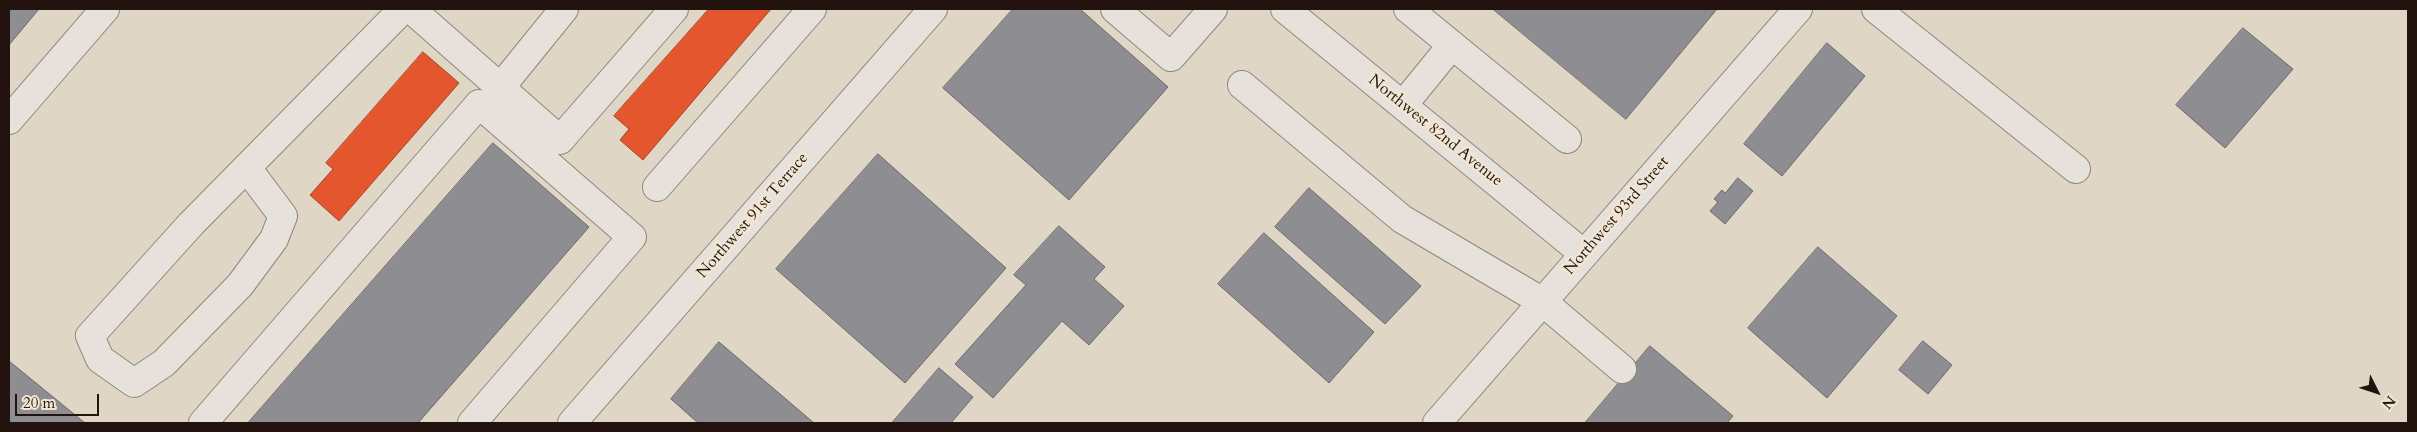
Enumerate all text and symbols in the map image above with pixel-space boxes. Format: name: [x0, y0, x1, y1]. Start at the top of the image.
street label: Northwest 82nd Avenue: [1364, 71, 1506, 191]
street label: Northwest 91st Terrace: [693, 149, 813, 283]
street label: Northwest 93rd Street: [1560, 153, 1674, 279]
north arrow: [2352, 367, 2402, 417]
scale bar: [18, 384, 101, 416]
text: N: [2378, 391, 2400, 413]
text: 20 m: [23, 393, 55, 413]

